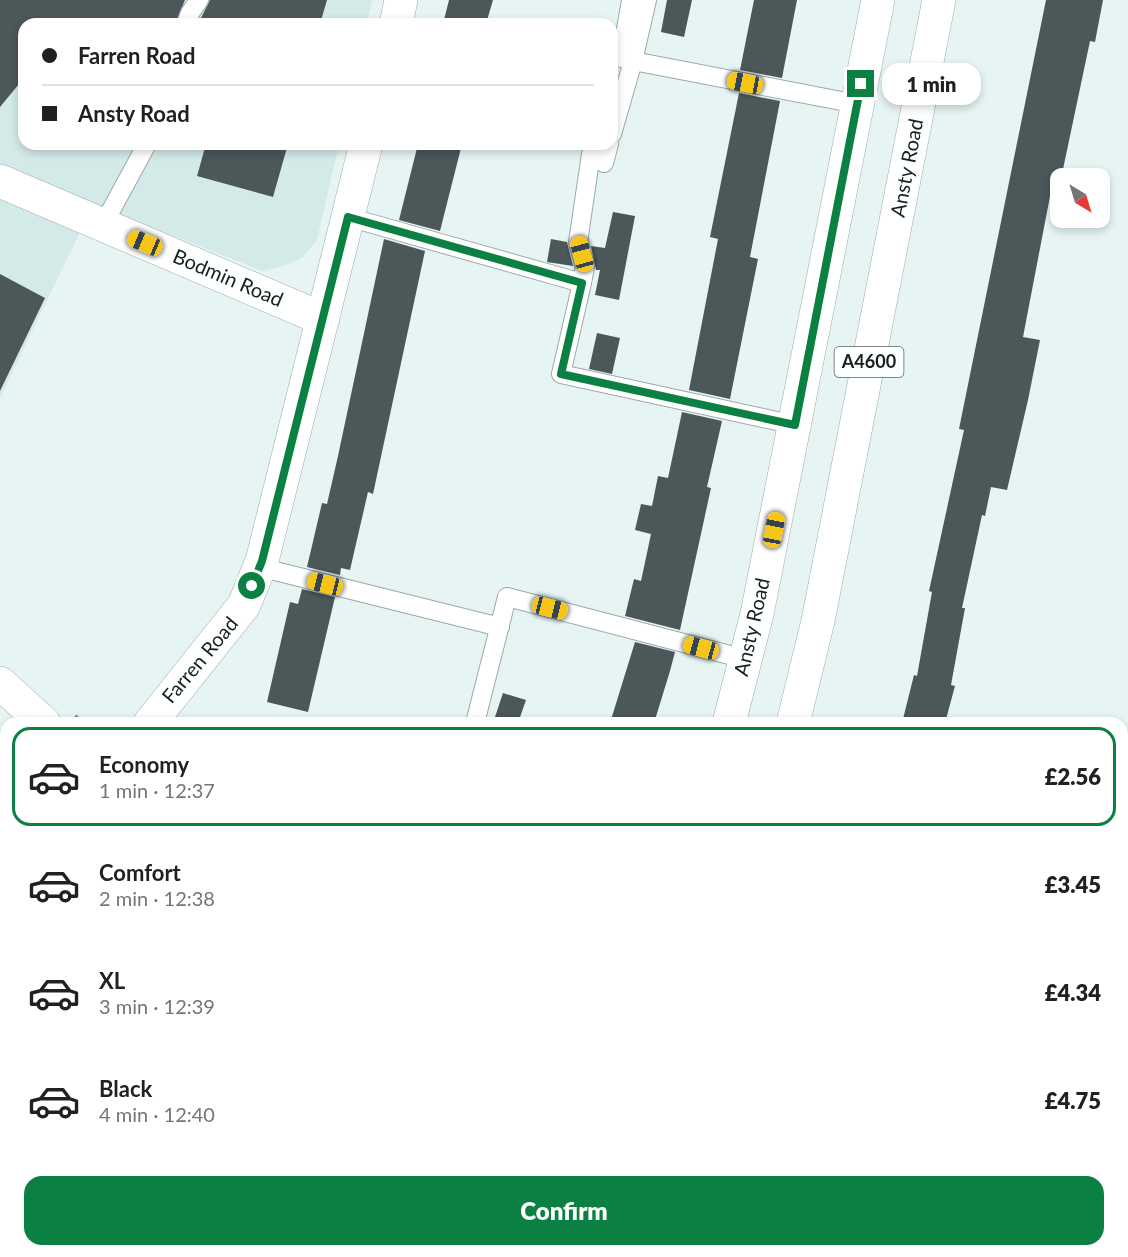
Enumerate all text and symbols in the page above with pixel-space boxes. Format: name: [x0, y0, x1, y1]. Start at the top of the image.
text: Farren Road: [78, 42, 195, 69]
callout: 1 min: [882, 63, 981, 105]
route end: [847, 70, 874, 97]
car: [726, 71, 764, 95]
text: 1 min: [907, 72, 956, 96]
text: Ansty Road: [78, 100, 190, 127]
street label: Ansty Road: [885, 117, 927, 219]
north arrow: [1050, 168, 1110, 228]
map controls: [1050, 168, 1110, 228]
car: [125, 228, 165, 258]
car: [569, 234, 595, 274]
street label: Bodmin Road: [170, 243, 287, 311]
road number: A4600: [834, 347, 904, 377]
car: [762, 511, 786, 549]
car: [305, 571, 345, 597]
route start: [238, 572, 265, 599]
street label: Ansty Road: [728, 575, 774, 678]
car: [530, 595, 570, 621]
street label: Farren Road: [156, 611, 242, 707]
car: [681, 635, 721, 661]
icon: car: [27, 750, 81, 804]
text: Economy: [99, 751, 189, 778]
text: £2.56: [1045, 763, 1101, 790]
text: 1 min · 12:37: [99, 778, 215, 802]
icon: car: [27, 858, 81, 912]
text: Comfort: [99, 859, 181, 886]
text: £3.45: [1045, 871, 1101, 898]
text: 2 min · 12:38: [99, 886, 215, 910]
icon: car: [27, 966, 81, 1020]
text: XL: [99, 967, 125, 994]
text: £4.34: [1045, 979, 1101, 1006]
text: 3 min · 12:39: [99, 994, 215, 1018]
icon: car: [27, 1074, 81, 1128]
text: Black: [99, 1075, 152, 1102]
text: £4.75: [1045, 1087, 1101, 1114]
text: 4 min · 12:40: [99, 1102, 215, 1126]
button: Confirm: [24, 1176, 1104, 1245]

